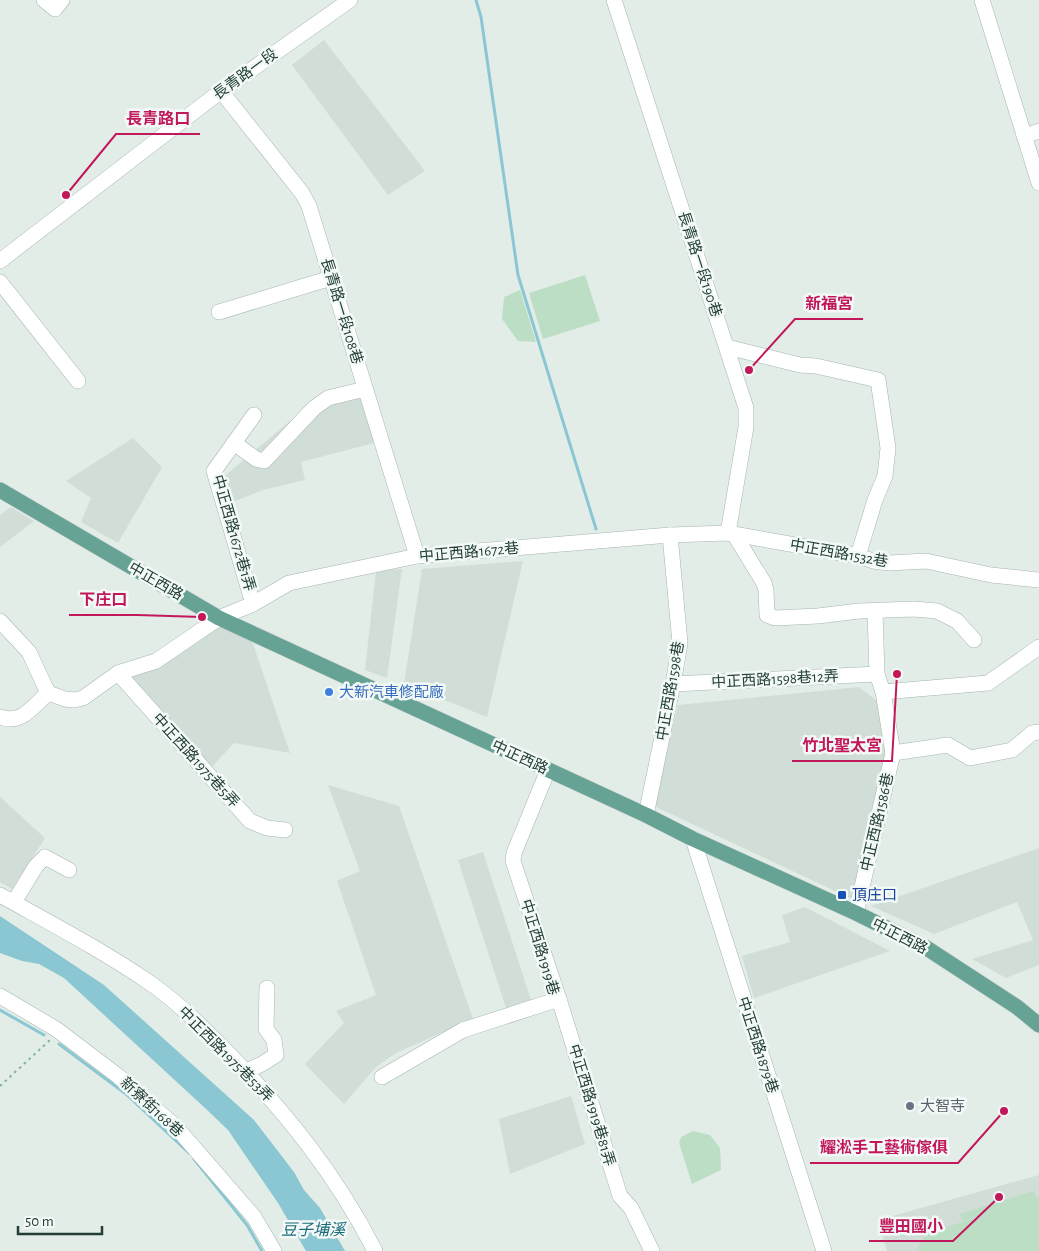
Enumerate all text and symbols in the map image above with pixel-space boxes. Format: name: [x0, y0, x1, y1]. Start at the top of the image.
street label: 長青路一段: [210, 45, 280, 103]
callout: 長青路口: [116, 103, 200, 134]
text: 長青路口: [126, 110, 190, 127]
street label: 長青路一段190巷: [675, 209, 725, 319]
street label: 長青路一段108巷: [318, 256, 366, 366]
callout: 新福宮: [795, 288, 863, 319]
text: 新福宮: [805, 295, 853, 312]
street label: 中正西路1672巷1弄: [210, 473, 258, 593]
street label: 中正西路1532巷: [789, 536, 889, 570]
street label: 中正西路1672巷: [418, 540, 520, 564]
street label: 中正西路: [126, 559, 186, 603]
callout: 下庄口: [69, 584, 137, 615]
text: 下庄口: [79, 591, 127, 608]
street label: 中正西路1598巷: [653, 640, 687, 742]
street label: 中正西路1598巷12弄: [711, 668, 839, 690]
place label: 大新汽車修配廠: [339, 684, 444, 700]
marker: 大新汽車修配廠: [323, 686, 335, 698]
street label: 中正西路1975巷5弄: [150, 710, 242, 810]
callout: 竹北聖太宮: [792, 730, 892, 761]
street label: 中正西路: [489, 737, 551, 777]
text: 竹北聖太宮: [802, 737, 882, 754]
street label: 中正西路1586巷: [858, 771, 896, 873]
place label: 頂庄口: [852, 887, 897, 903]
marker: 頂庄口: [836, 889, 848, 901]
street label: 中正西路1919巷: [518, 897, 562, 997]
street label: 中正西路: [870, 915, 930, 957]
street label: 中正西路1879巷: [735, 995, 781, 1095]
street label: 中正西路1975巷53弄: [175, 1003, 277, 1105]
street label: 中正西路1919巷81弄: [566, 1042, 618, 1168]
street label: 新寮街168巷: [118, 1074, 186, 1140]
place label: 大智寺: [920, 1098, 965, 1114]
marker: 大智寺: [904, 1100, 916, 1112]
callout: 耀淞手工藝術傢俱: [810, 1132, 958, 1163]
text: 耀淞手工藝術傢俱: [820, 1139, 948, 1156]
scale bar: [18, 1204, 101, 1236]
callout: 豐田國小: [869, 1210, 953, 1241]
text: 50 m: [25, 1214, 54, 1229]
text: 豐田國小: [879, 1218, 943, 1235]
water label: 豆子埔溪: [281, 1221, 347, 1238]

